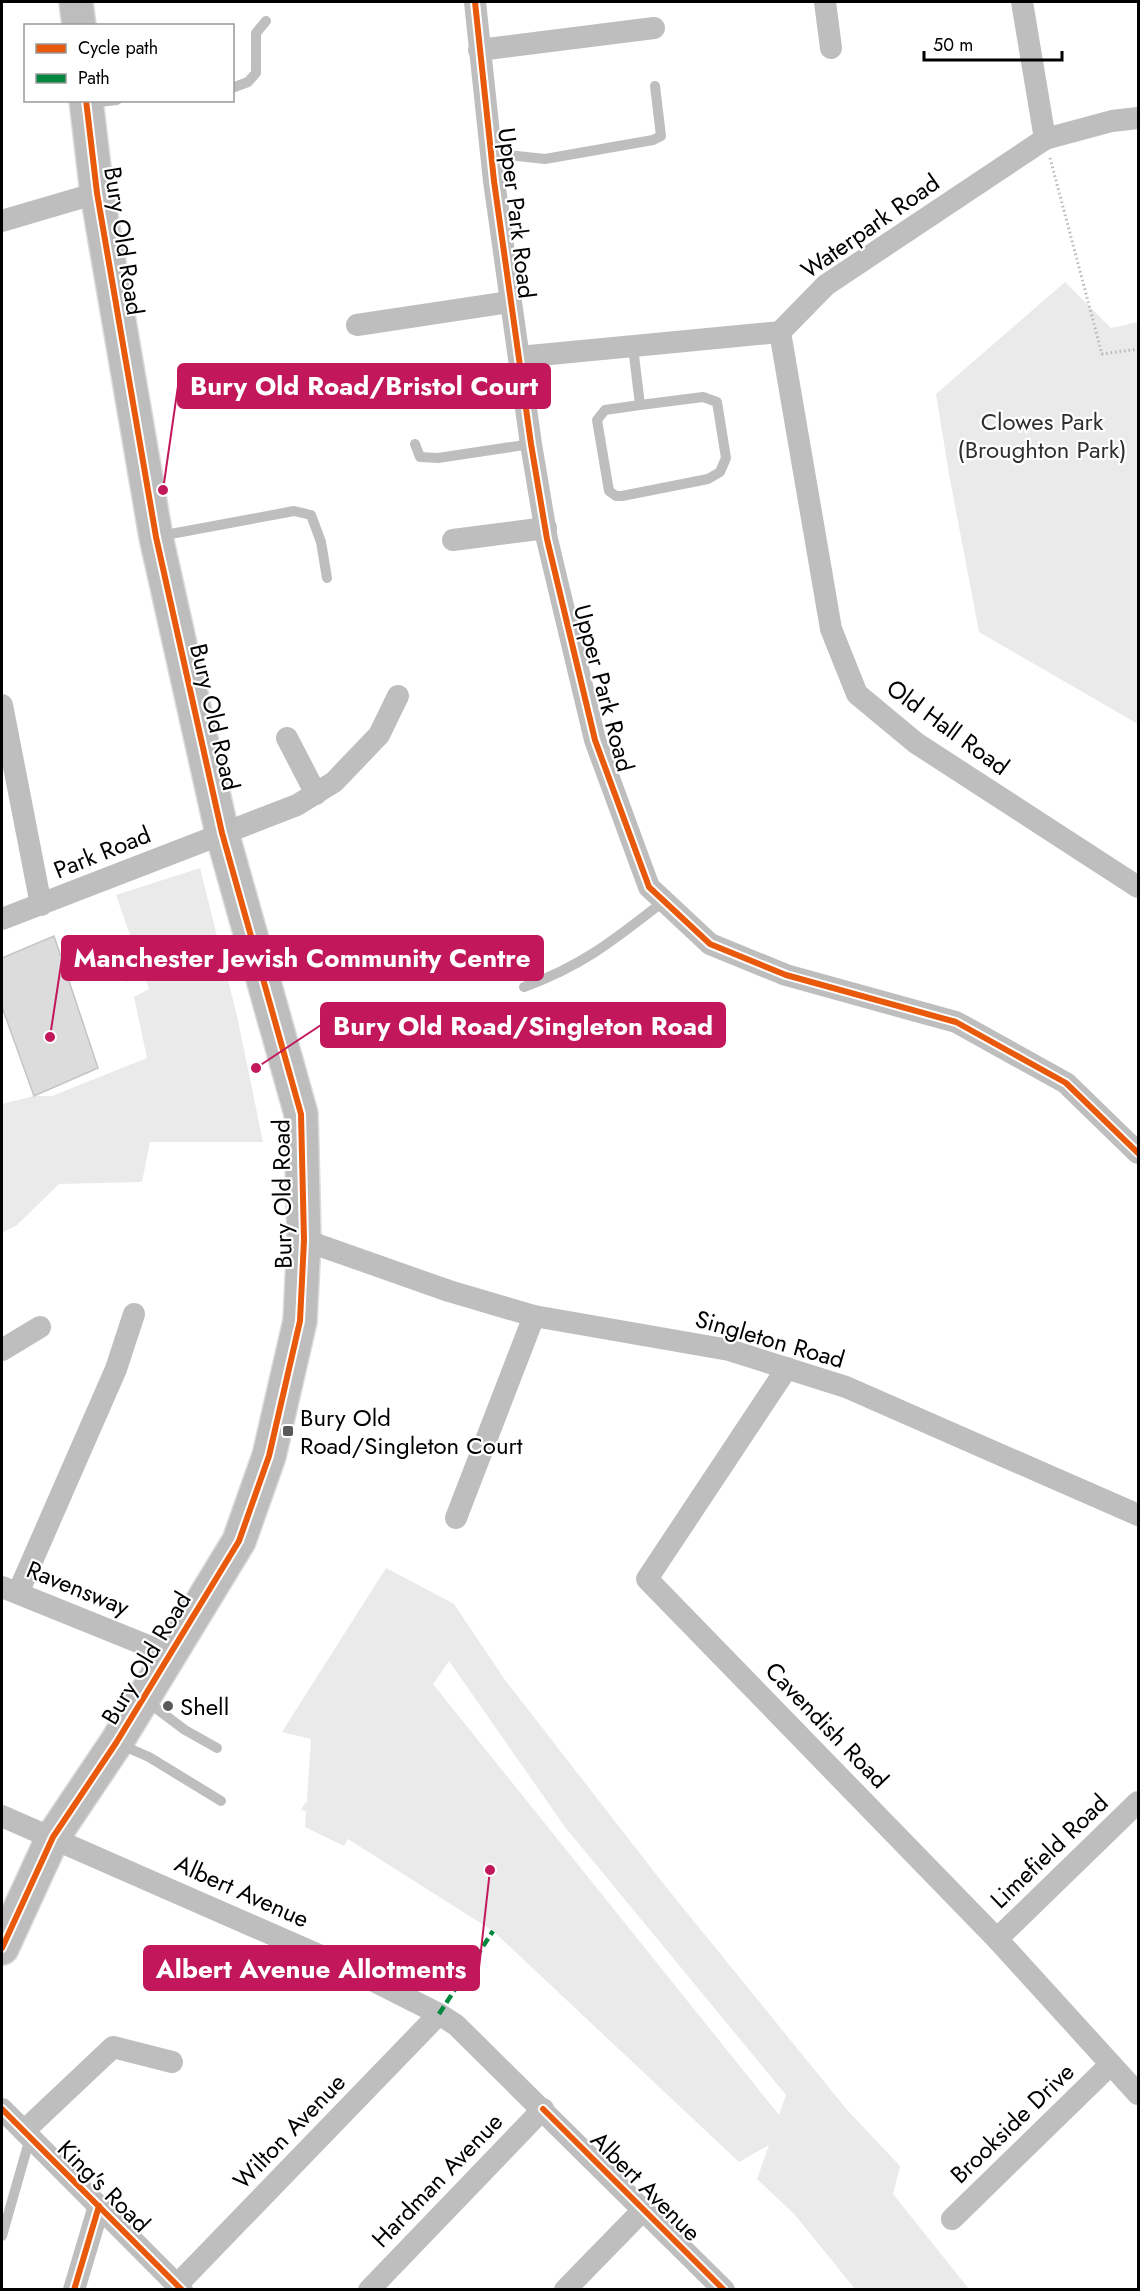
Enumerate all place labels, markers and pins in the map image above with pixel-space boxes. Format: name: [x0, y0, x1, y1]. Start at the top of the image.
callout: Bury Old Road/Bristol Court: [178, 364, 550, 408]
callout: Manchester Jewish Community Centre: [62, 936, 543, 980]
callout: Bury Old Road/Singleton Road: [321, 1003, 725, 1047]
place label: Bury Old Road/Singleton Court: [300, 1400, 523, 1463]
marker: Bury Old Road/Singleton Court: [281, 1424, 295, 1438]
place label: Shell: [180, 1689, 229, 1724]
marker: Shell: [161, 1699, 175, 1713]
callout: Albert Avenue Allotments: [144, 1946, 479, 1990]

